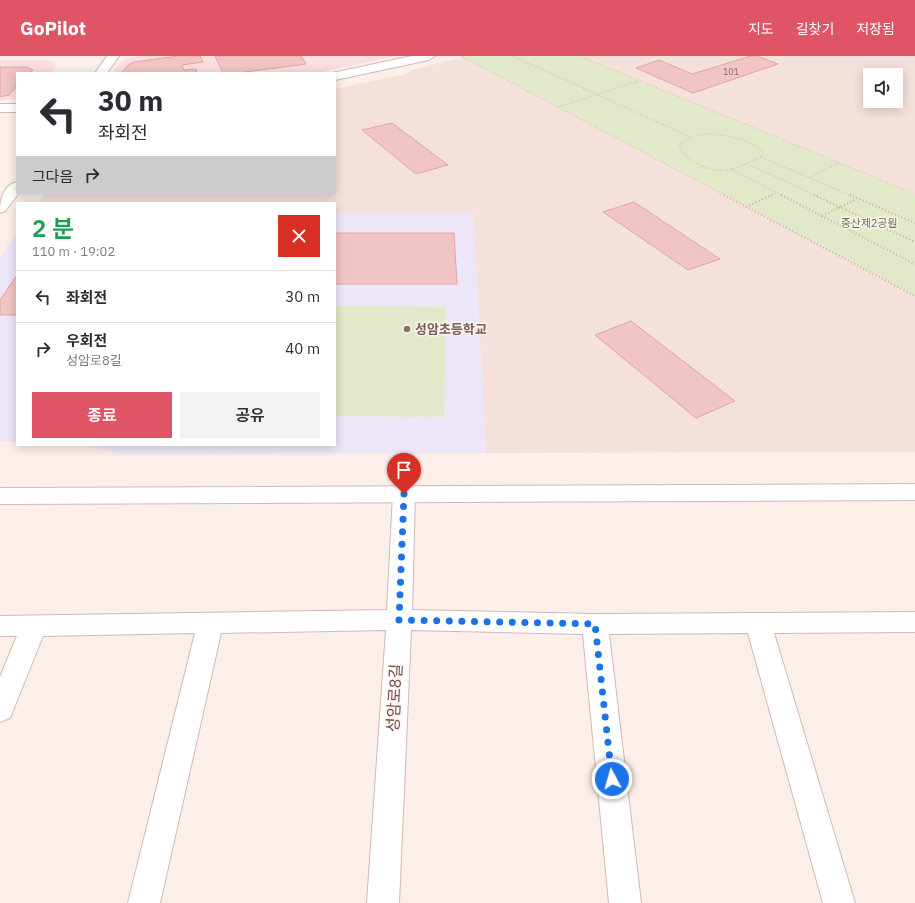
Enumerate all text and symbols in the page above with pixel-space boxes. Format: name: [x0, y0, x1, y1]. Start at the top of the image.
text: GoPilot: [20, 16, 86, 40]
text: 지도: [748, 20, 774, 38]
text: 길찾기: [796, 20, 834, 38]
text: 저장됨: [856, 20, 895, 38]
house number: 101: [723, 66, 739, 77]
map controls: [863, 68, 903, 108]
button: sound: [863, 68, 903, 108]
text: 30 m: [98, 82, 163, 119]
icon: left: [32, 88, 84, 140]
text: 좌회전: [98, 121, 148, 144]
icon: right: [81, 164, 103, 186]
text: 그다음: [32, 167, 73, 186]
text: 2 분: [32, 212, 74, 244]
button: close: [278, 215, 320, 257]
park label: 중산제2공원: [840, 216, 898, 230]
text: 110 m · 19:02: [32, 243, 115, 260]
icon: left: [32, 286, 54, 308]
text: 30 m: [285, 287, 320, 306]
text: 좌회전: [66, 288, 107, 307]
place label: 성암초등학교: [415, 321, 487, 338]
marker: 성암초등학교: [402, 324, 412, 334]
text: 우회전: [66, 331, 107, 350]
icon: right: [32, 338, 54, 360]
text: 40 m: [285, 339, 320, 358]
text: 성암로8길: [66, 352, 122, 369]
button: 종료: [32, 392, 172, 438]
button: 공유: [180, 392, 320, 438]
pin: [387, 453, 421, 494]
icon: arrive: [393, 459, 415, 481]
street label: 성암로8길: [382, 663, 406, 733]
position arrow: [591, 758, 633, 800]

